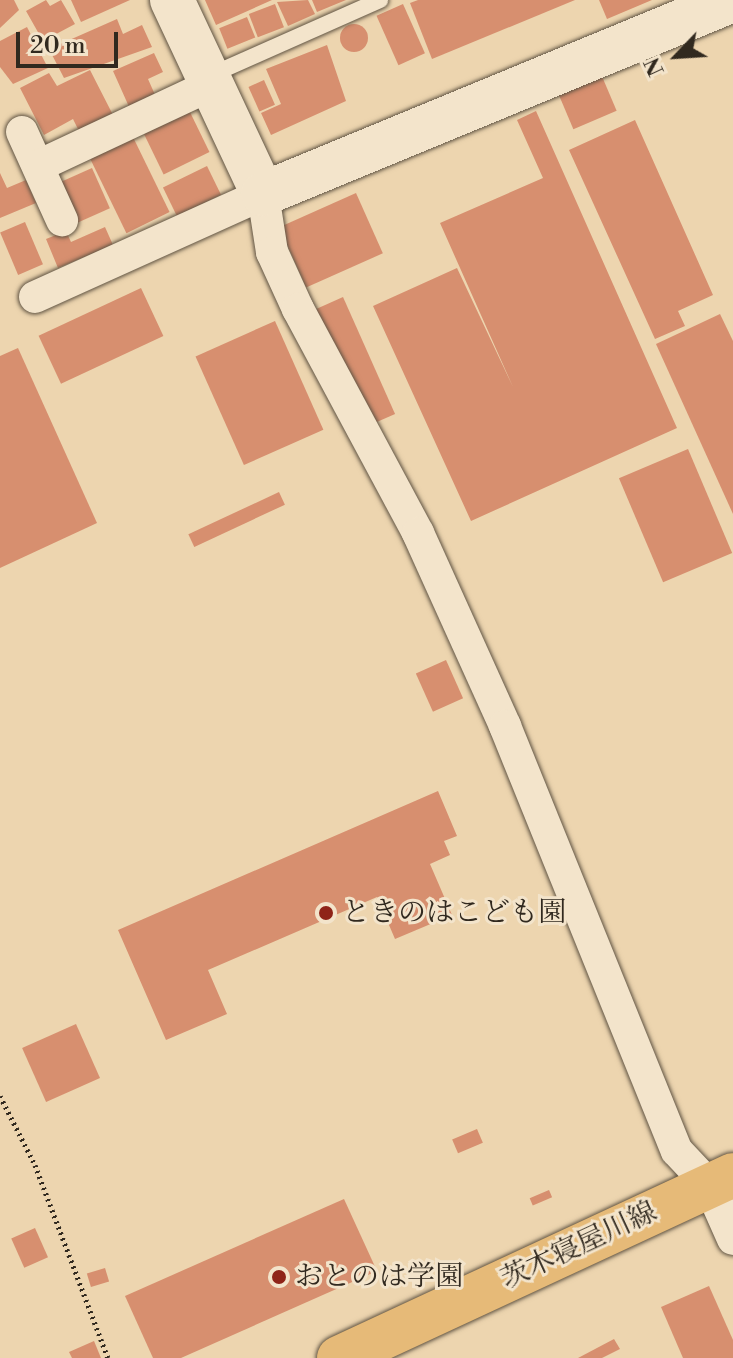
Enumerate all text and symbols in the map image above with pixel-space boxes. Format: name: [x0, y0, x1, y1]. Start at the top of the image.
scale bar: [20, 16, 122, 66]
north arrow: [637, 16, 717, 96]
text: 20 m: [30, 31, 86, 61]
text: N: [639, 53, 671, 80]
place label: ときのはこども園: [342, 896, 566, 930]
marker: ときのはこども園: [317, 904, 335, 922]
street label: 茨木寝屋川線: [496, 1195, 662, 1297]
place label: おとのは学園: [295, 1260, 463, 1294]
marker: おとのは学園: [270, 1268, 288, 1286]

